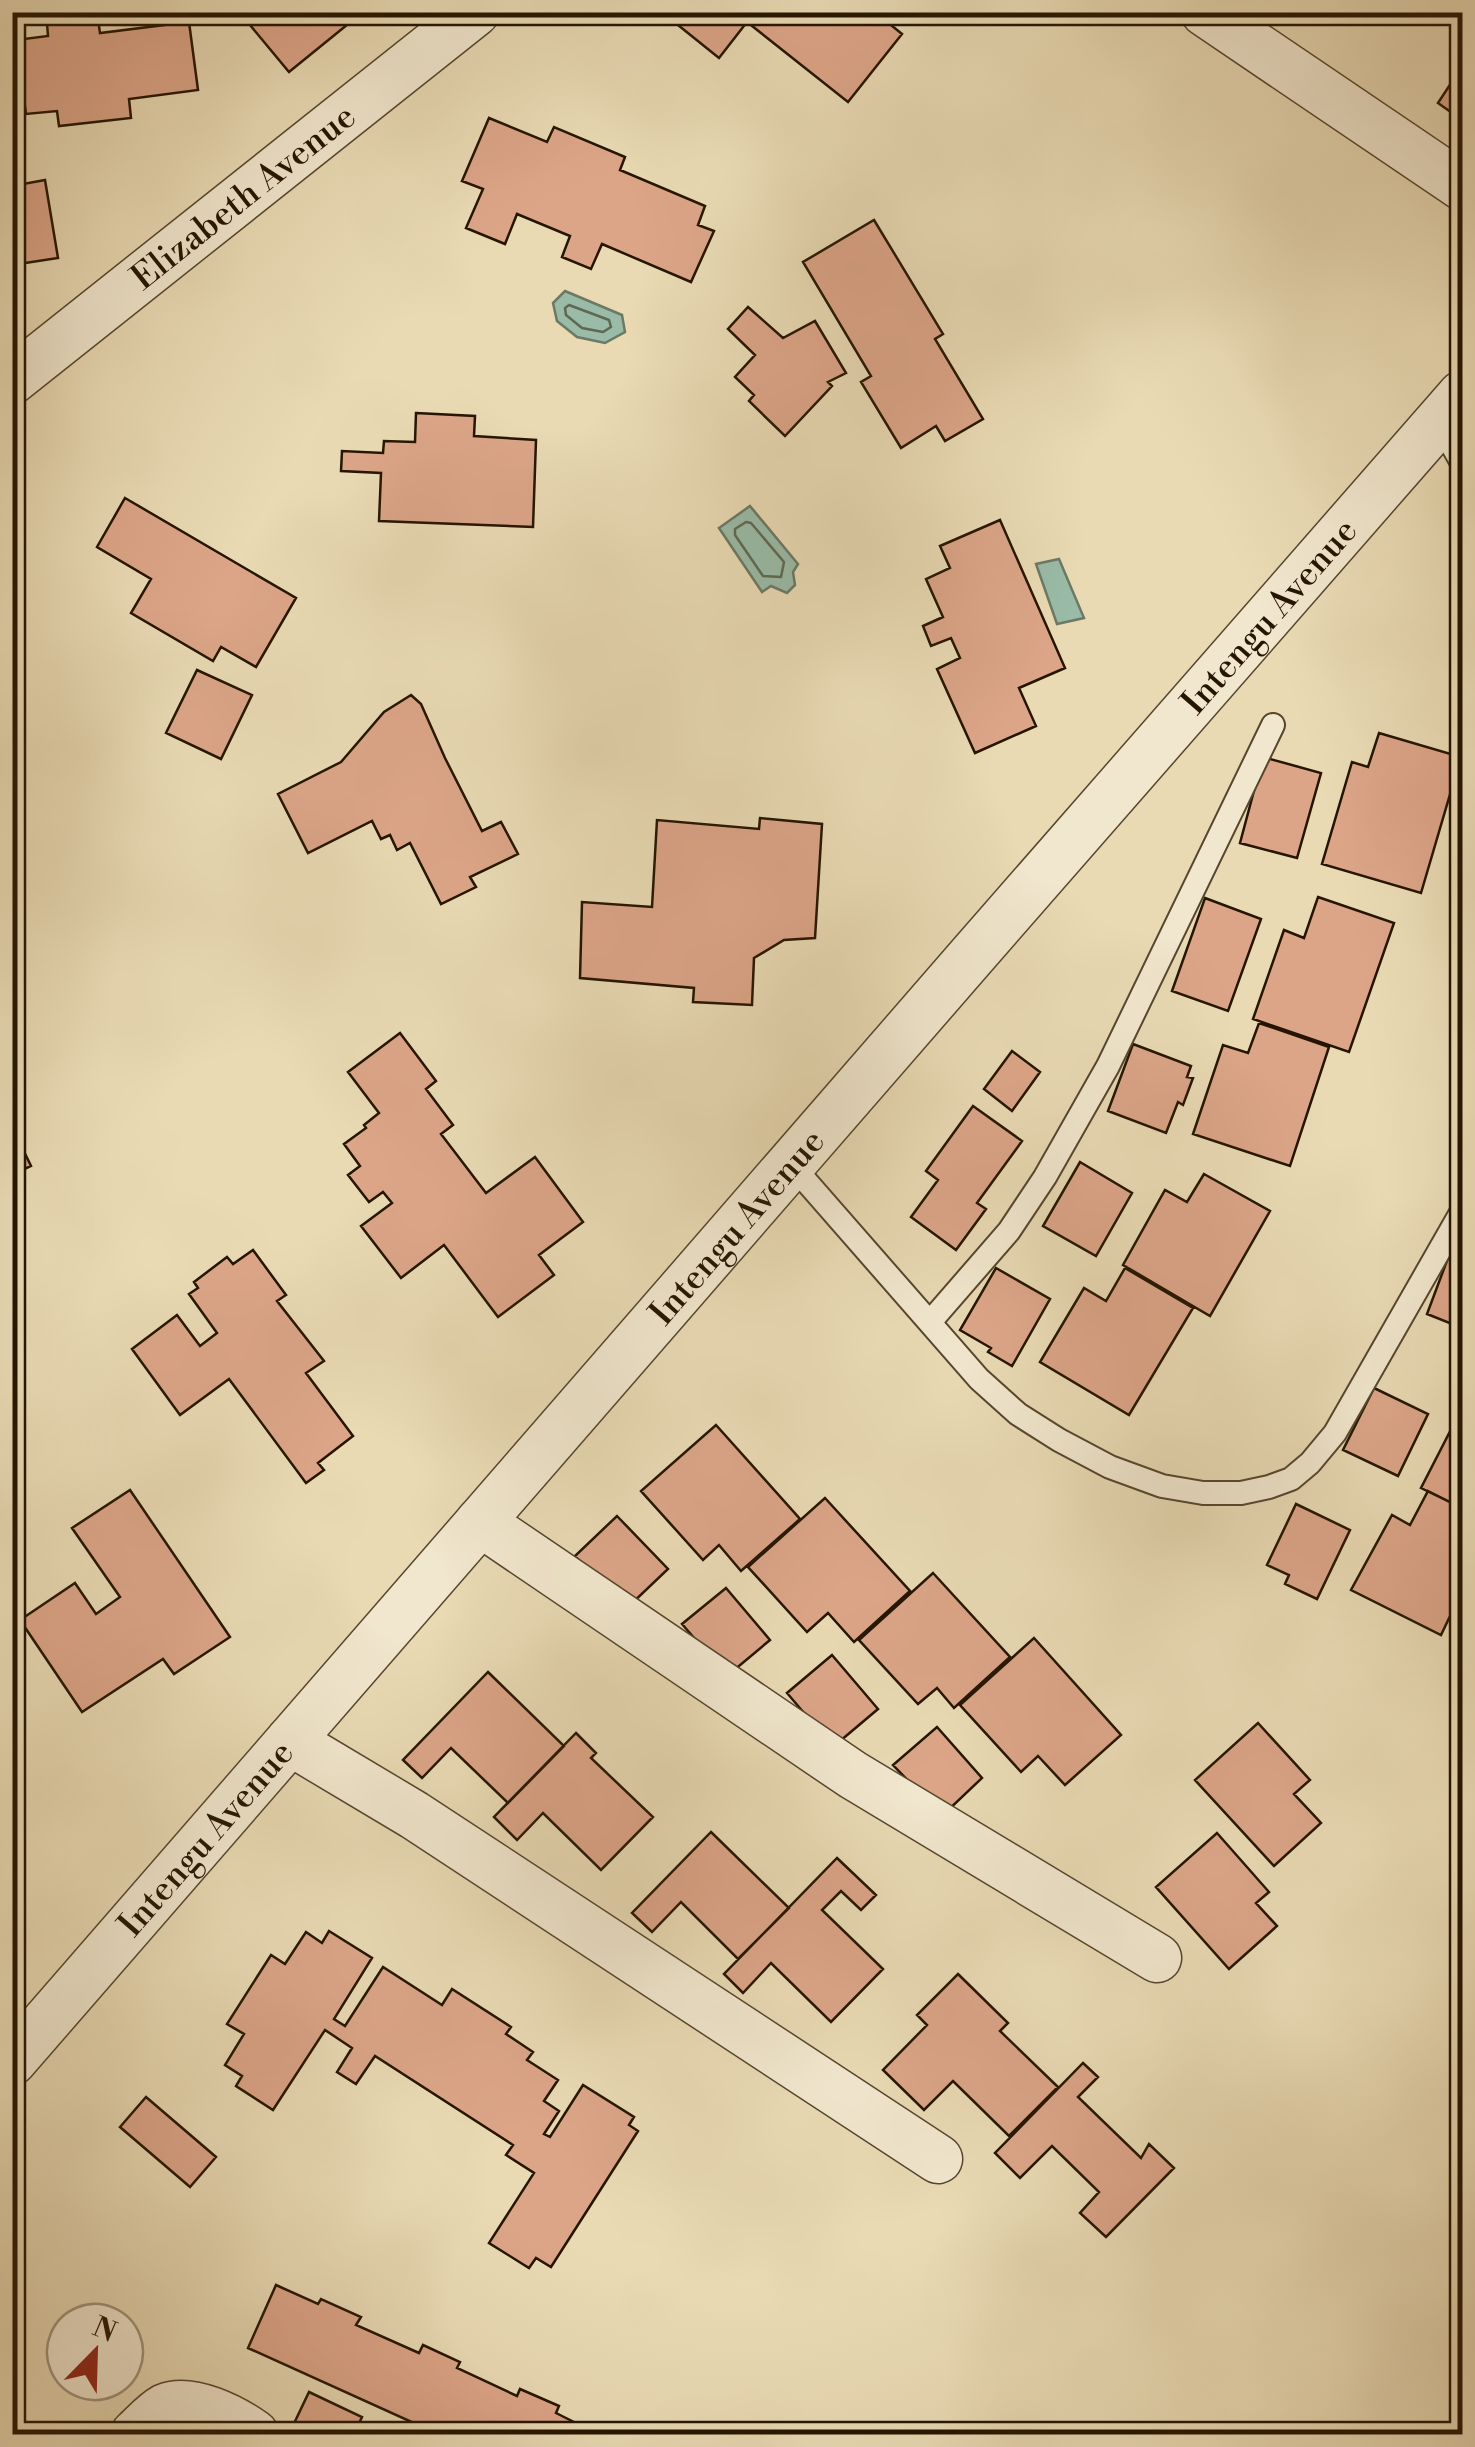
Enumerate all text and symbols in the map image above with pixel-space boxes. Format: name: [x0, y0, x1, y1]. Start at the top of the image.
street label: Elizabeth Avenue: [123, 95, 365, 300]
street label: Intengu Avenue: [1173, 510, 1367, 724]
street label: Intengu Avenue: [641, 1121, 834, 1335]
street label: Intengu Avenue: [110, 1732, 303, 1946]
north arrow: [45, 2302, 145, 2402]
text: N: [87, 2310, 121, 2351]

